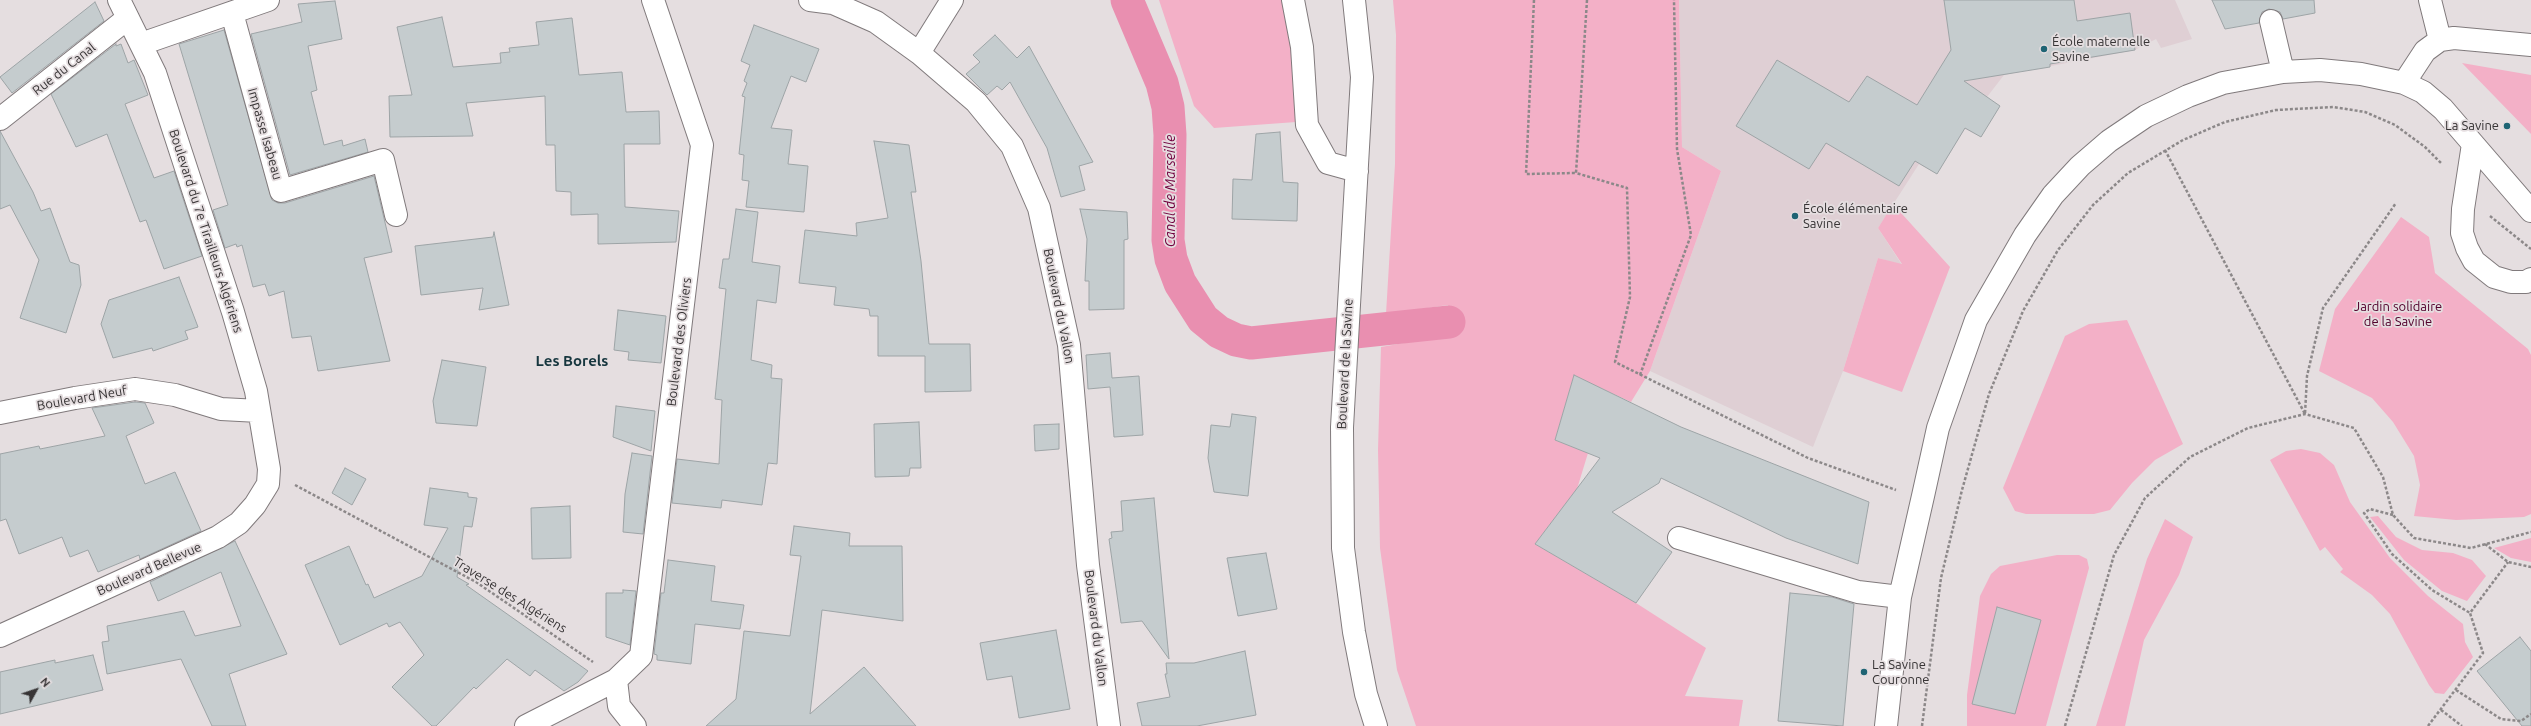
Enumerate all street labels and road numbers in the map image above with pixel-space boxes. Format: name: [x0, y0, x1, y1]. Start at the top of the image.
street label: Rue du Canal: [29, 40, 99, 98]
street label: Impasse Isabeau: [244, 86, 286, 182]
street label: Boulevard du 7e Tirailleurs Algériens: [166, 127, 246, 335]
street label: Boulevard du Vallon: [1040, 247, 1078, 365]
street label: Boulevard des Oliviers: [663, 277, 695, 407]
street label: Boulevard de la Savine: [1334, 298, 1356, 430]
street label: Boulevard Neuf: [36, 382, 128, 414]
street label: Boulevard Bellevue: [94, 539, 204, 599]
street label: Traverse des Algériens: [450, 554, 570, 636]
street label: Boulevard du Vallon: [1081, 569, 1111, 687]

